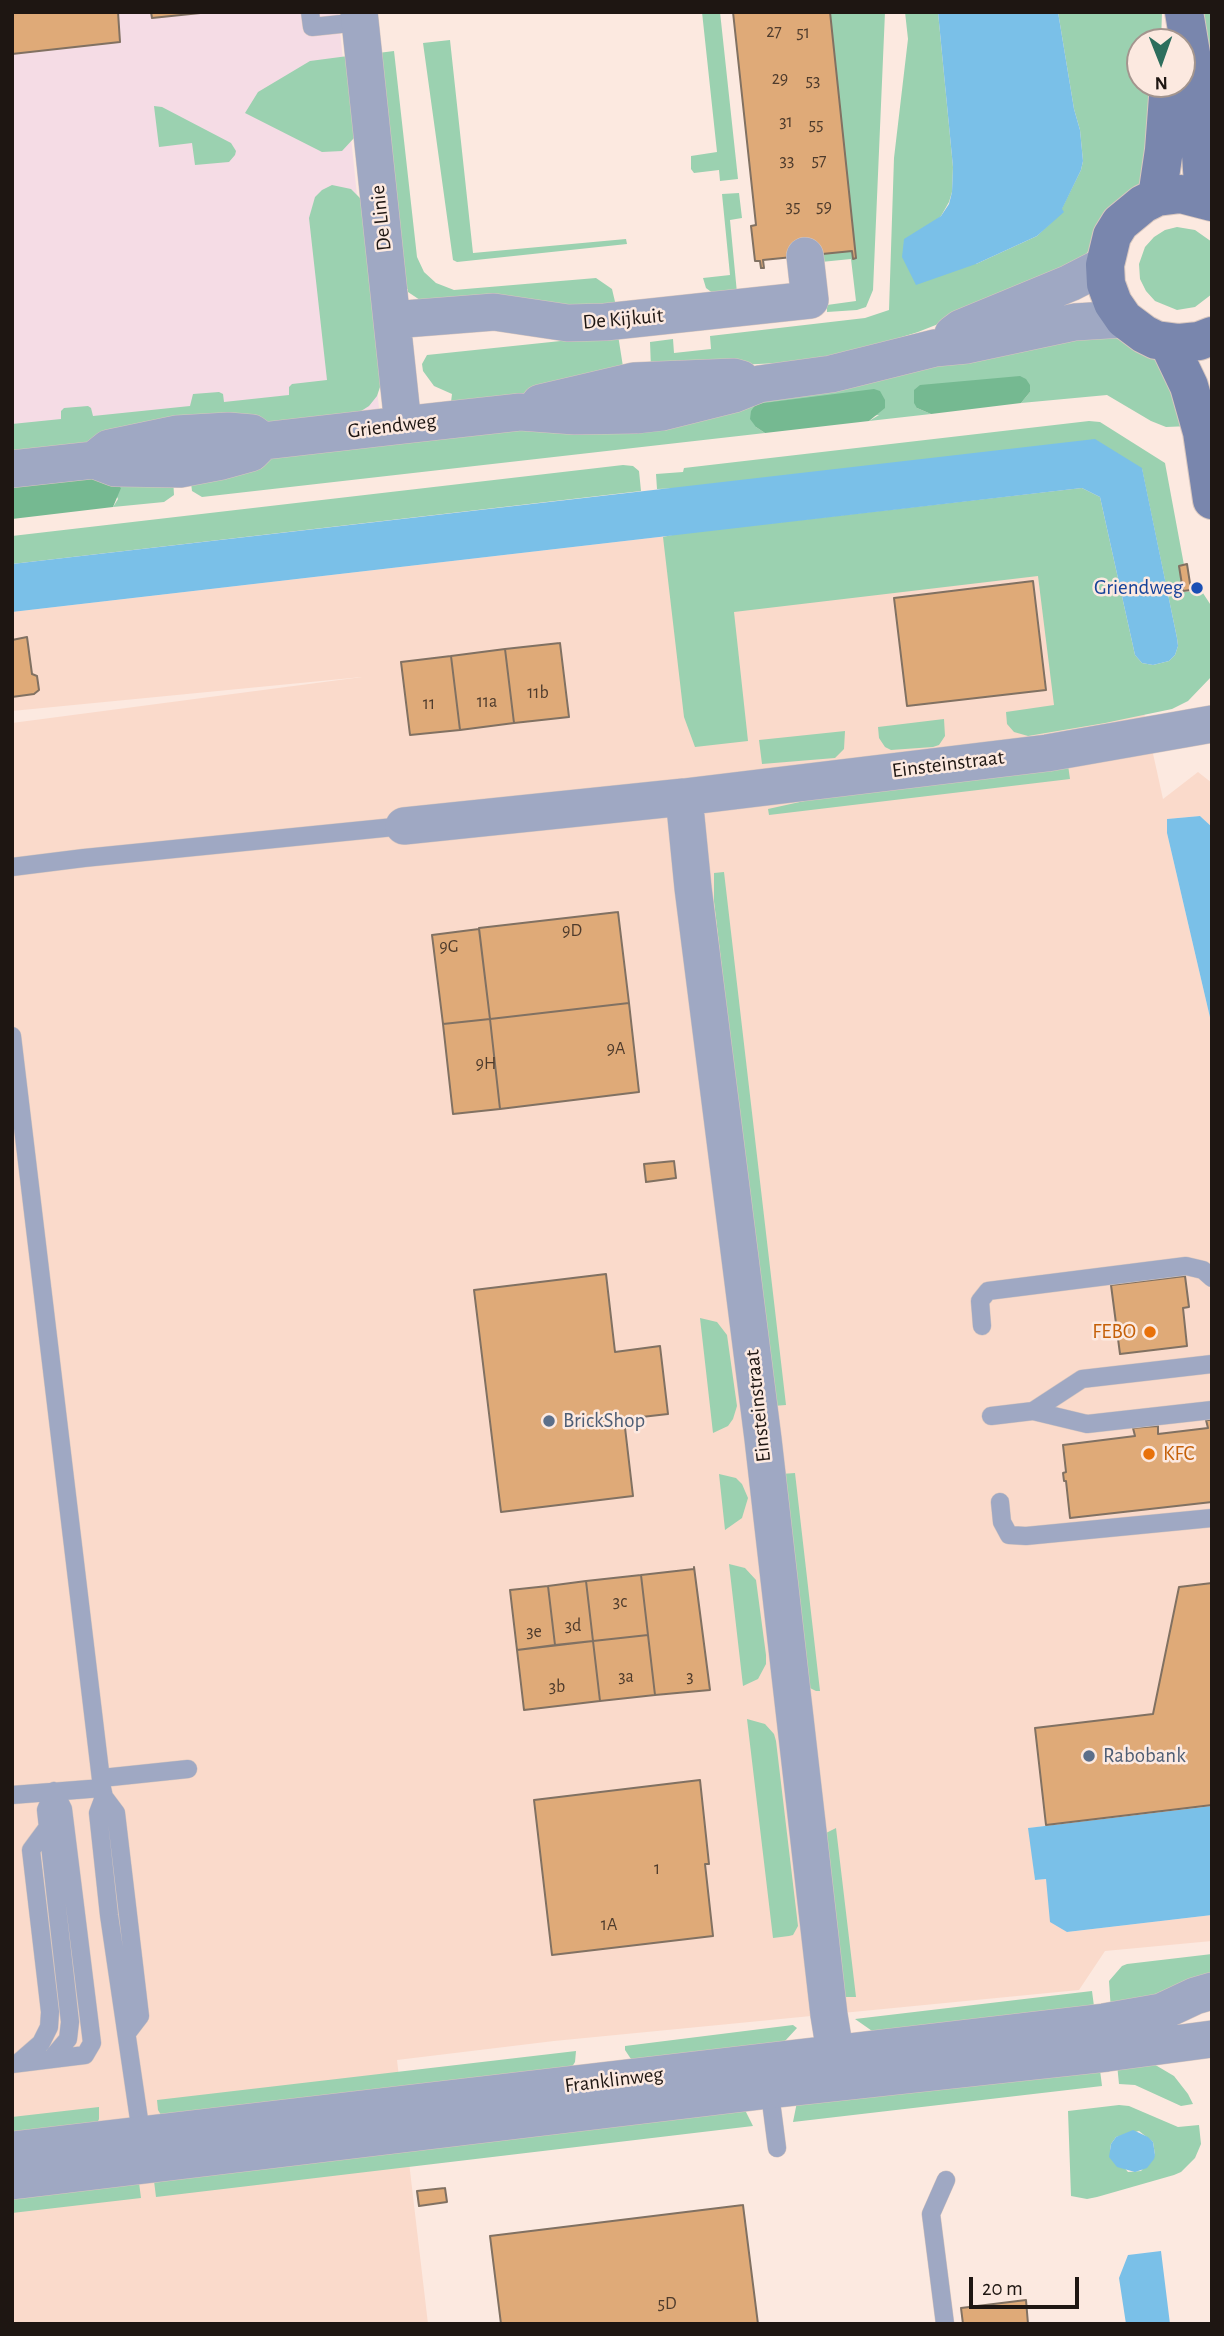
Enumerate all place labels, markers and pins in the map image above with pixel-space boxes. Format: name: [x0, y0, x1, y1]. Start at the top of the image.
place label: Griendweg: [1094, 575, 1183, 601]
marker: Griendweg: [1189, 580, 1205, 596]
place label: FEBO: [1092, 1319, 1136, 1345]
marker: FEBO: [1142, 1324, 1158, 1340]
place label: BrickShop: [563, 1408, 645, 1434]
marker: BrickShop: [541, 1413, 557, 1429]
place label: KFC: [1163, 1441, 1194, 1467]
marker: KFC: [1141, 1446, 1157, 1462]
place label: Rabobank: [1103, 1743, 1186, 1769]
marker: Rabobank: [1081, 1748, 1097, 1764]

